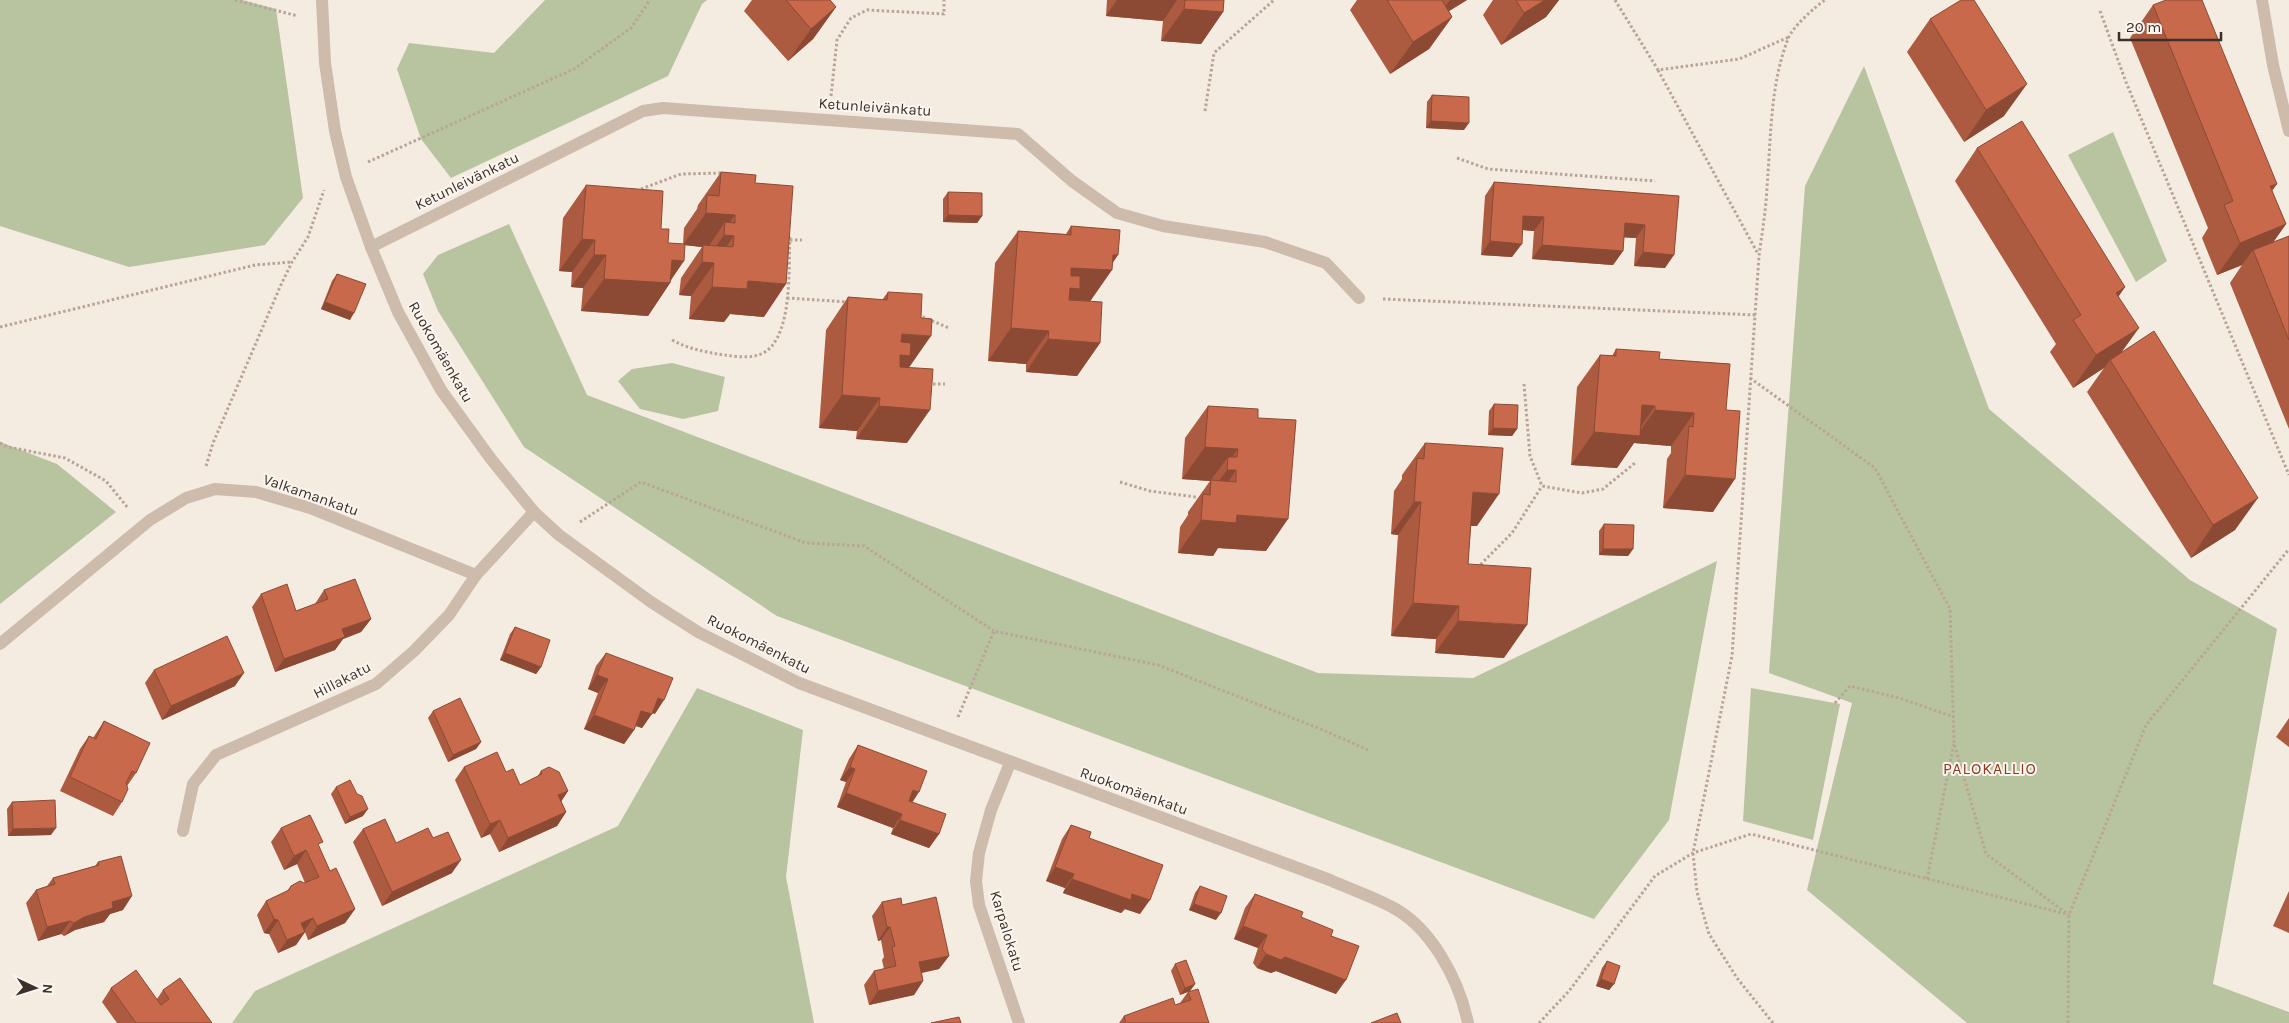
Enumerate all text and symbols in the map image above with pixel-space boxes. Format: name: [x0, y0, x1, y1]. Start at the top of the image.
scale bar: [2119, 10, 2222, 42]
text: 20 m: [2126, 18, 2161, 36]
street label: Ketunleivänkatu: [818, 94, 932, 120]
street label: Ketunleivänkatu: [412, 148, 522, 214]
street label: Ruokomäenkatu: [405, 298, 477, 406]
street label: Valkamankatu: [261, 470, 361, 520]
street label: Ruokomäenkatu: [704, 610, 814, 678]
street label: Hillakatu: [310, 658, 374, 702]
district label: PALOKALLIO: [1943, 759, 2037, 778]
street label: Ruokomäenkatu: [1078, 763, 1190, 819]
street label: Karpalokatu: [986, 888, 1028, 974]
north arrow: [10, 963, 60, 1013]
text: N: [39, 983, 56, 994]

